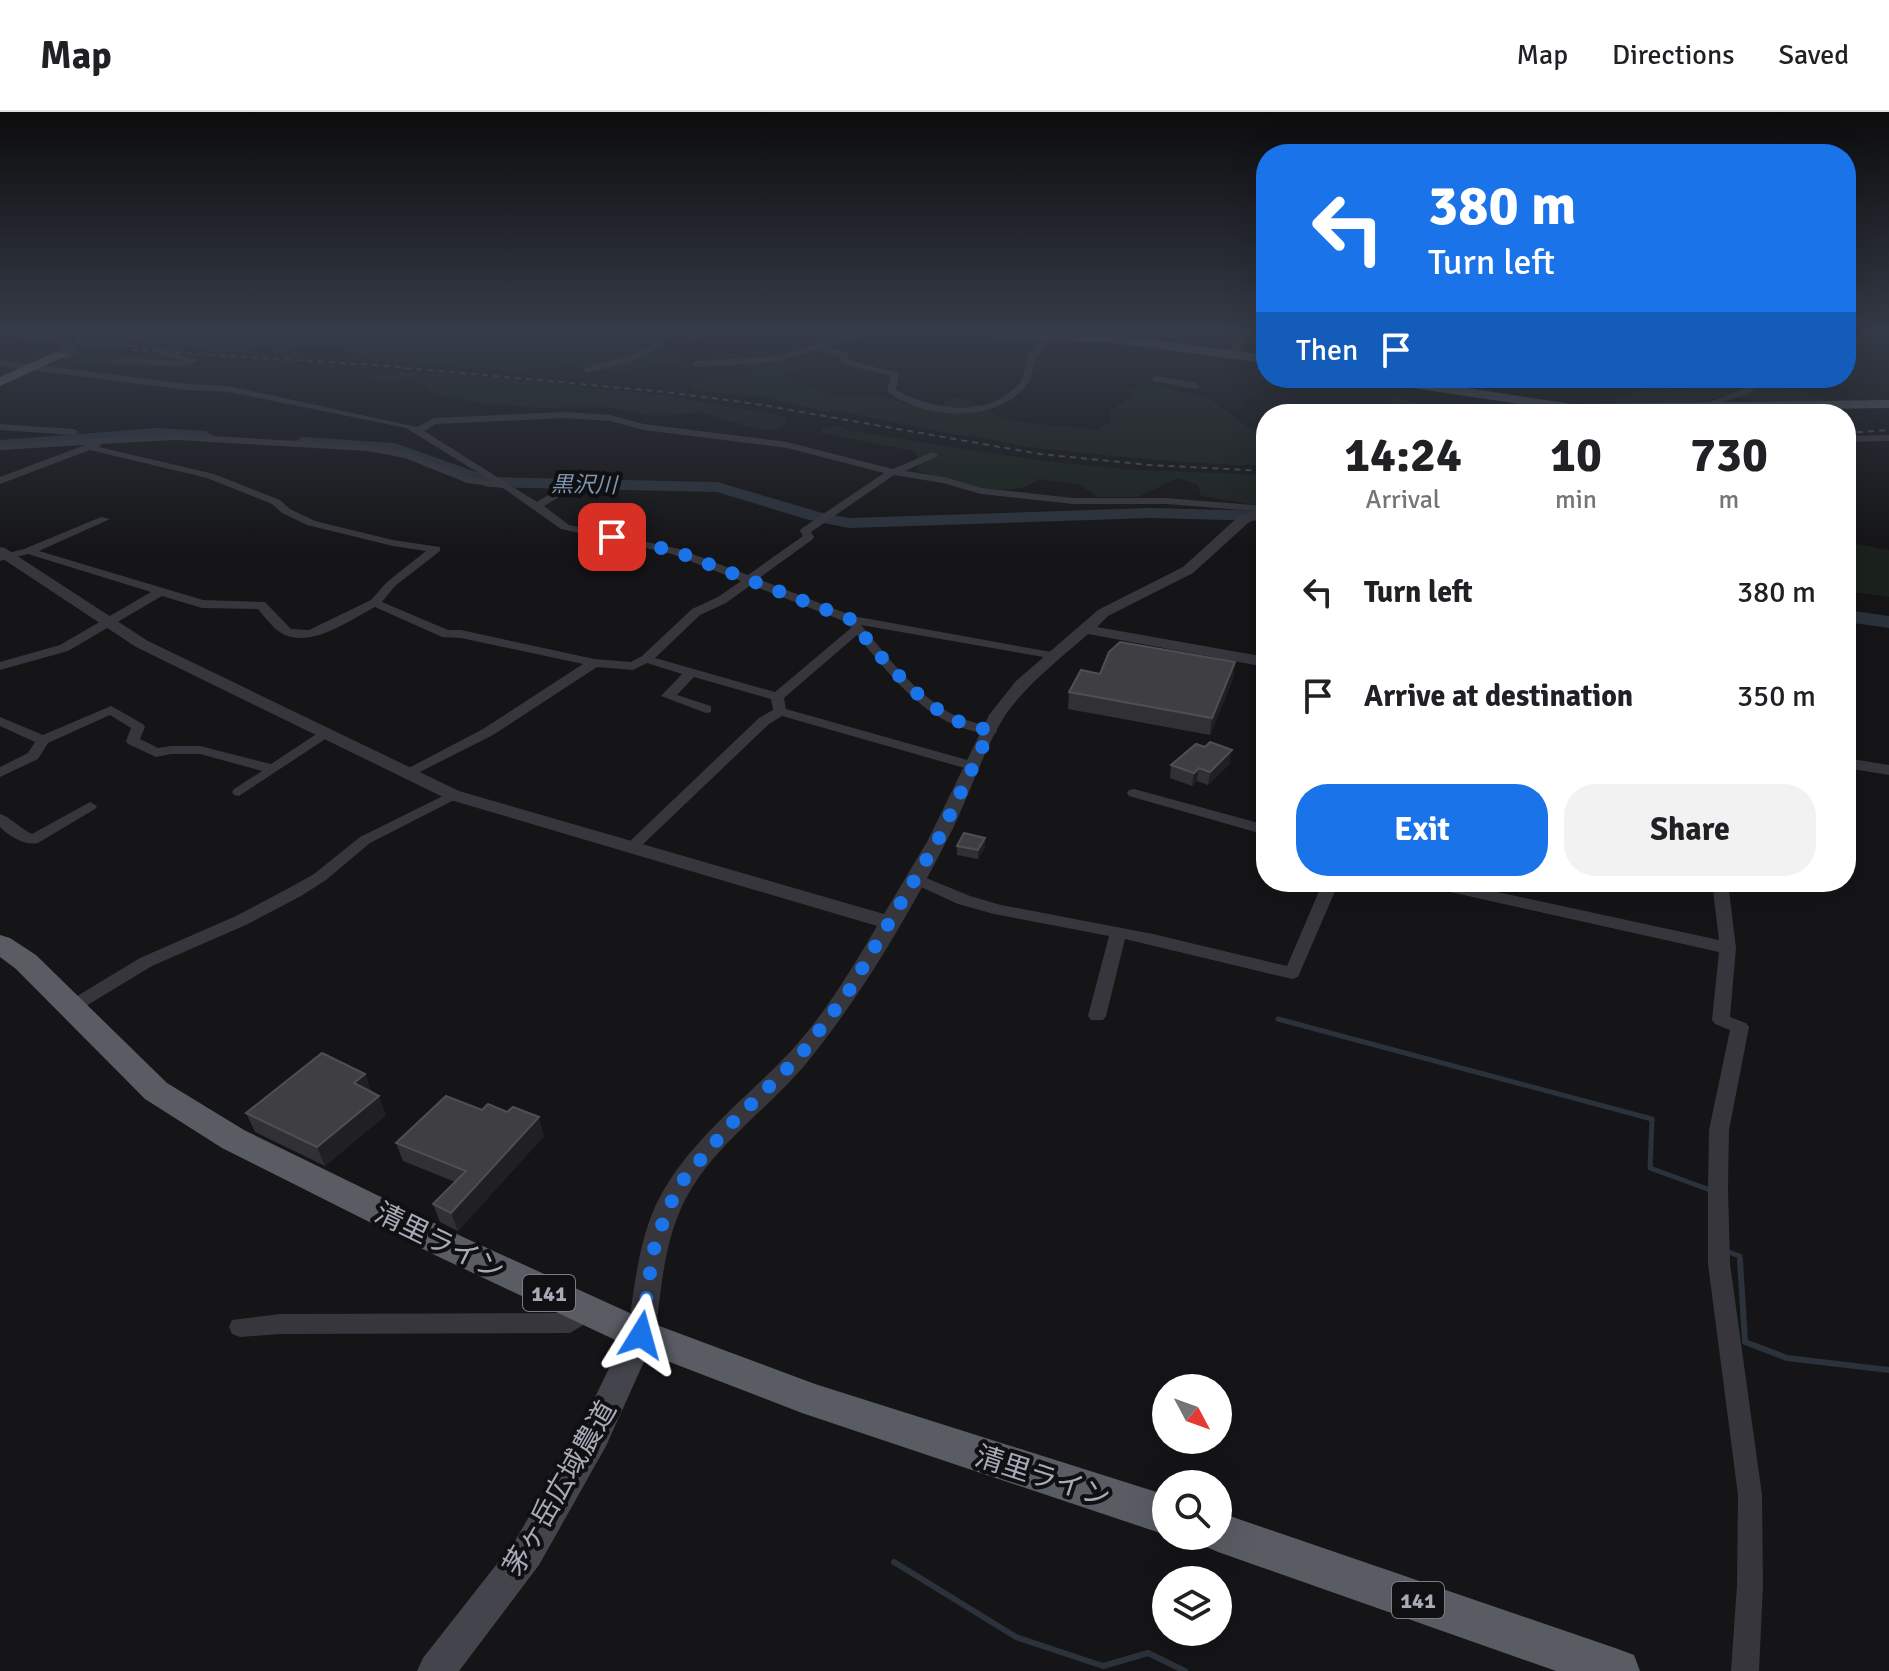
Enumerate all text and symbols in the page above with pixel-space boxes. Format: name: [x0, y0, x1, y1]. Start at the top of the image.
text: Map: [40, 32, 112, 79]
text: Map: [1516, 38, 1568, 72]
text: Directions: [1612, 38, 1734, 72]
text: Saved: [1778, 38, 1849, 72]
text: 380 m: [1428, 171, 1576, 240]
icon: left: [1296, 176, 1400, 280]
text: Turn left: [1428, 240, 1555, 285]
icon: arrive: [1374, 328, 1418, 372]
text: Then: [1296, 332, 1358, 369]
text: 14:24: [1344, 426, 1462, 485]
text: 10: [1550, 426, 1602, 485]
text: 730: [1690, 426, 1768, 485]
water label: 黒沢川: [551, 470, 619, 499]
text: Arrival: [1366, 484, 1441, 516]
text: min: [1555, 484, 1597, 516]
text: m: [1719, 484, 1739, 516]
pin: [578, 503, 646, 571]
icon: arrive: [590, 515, 634, 559]
icon: left: [1296, 570, 1340, 614]
text: Turn left: [1364, 574, 1473, 611]
text: 380 m: [1737, 574, 1816, 611]
icon: arrive: [1296, 674, 1340, 718]
text: Arrive at destination: [1364, 678, 1633, 715]
text: 350 m: [1737, 678, 1816, 715]
button: Exit: [1296, 784, 1548, 876]
button: Share: [1564, 784, 1816, 876]
street label: 清里ライン: [369, 1196, 510, 1288]
road number: 141: [523, 1275, 575, 1311]
position arrow: [599, 1293, 683, 1377]
north arrow: [1152, 1374, 1232, 1454]
map controls: [1152, 1374, 1232, 1646]
street label: 茅ヶ岳広域農道: [496, 1395, 624, 1582]
street label: 清里ライン: [971, 1439, 1115, 1515]
button: search: [1152, 1470, 1232, 1550]
button: layers: [1152, 1566, 1232, 1646]
road number: 141: [1392, 1582, 1444, 1618]

